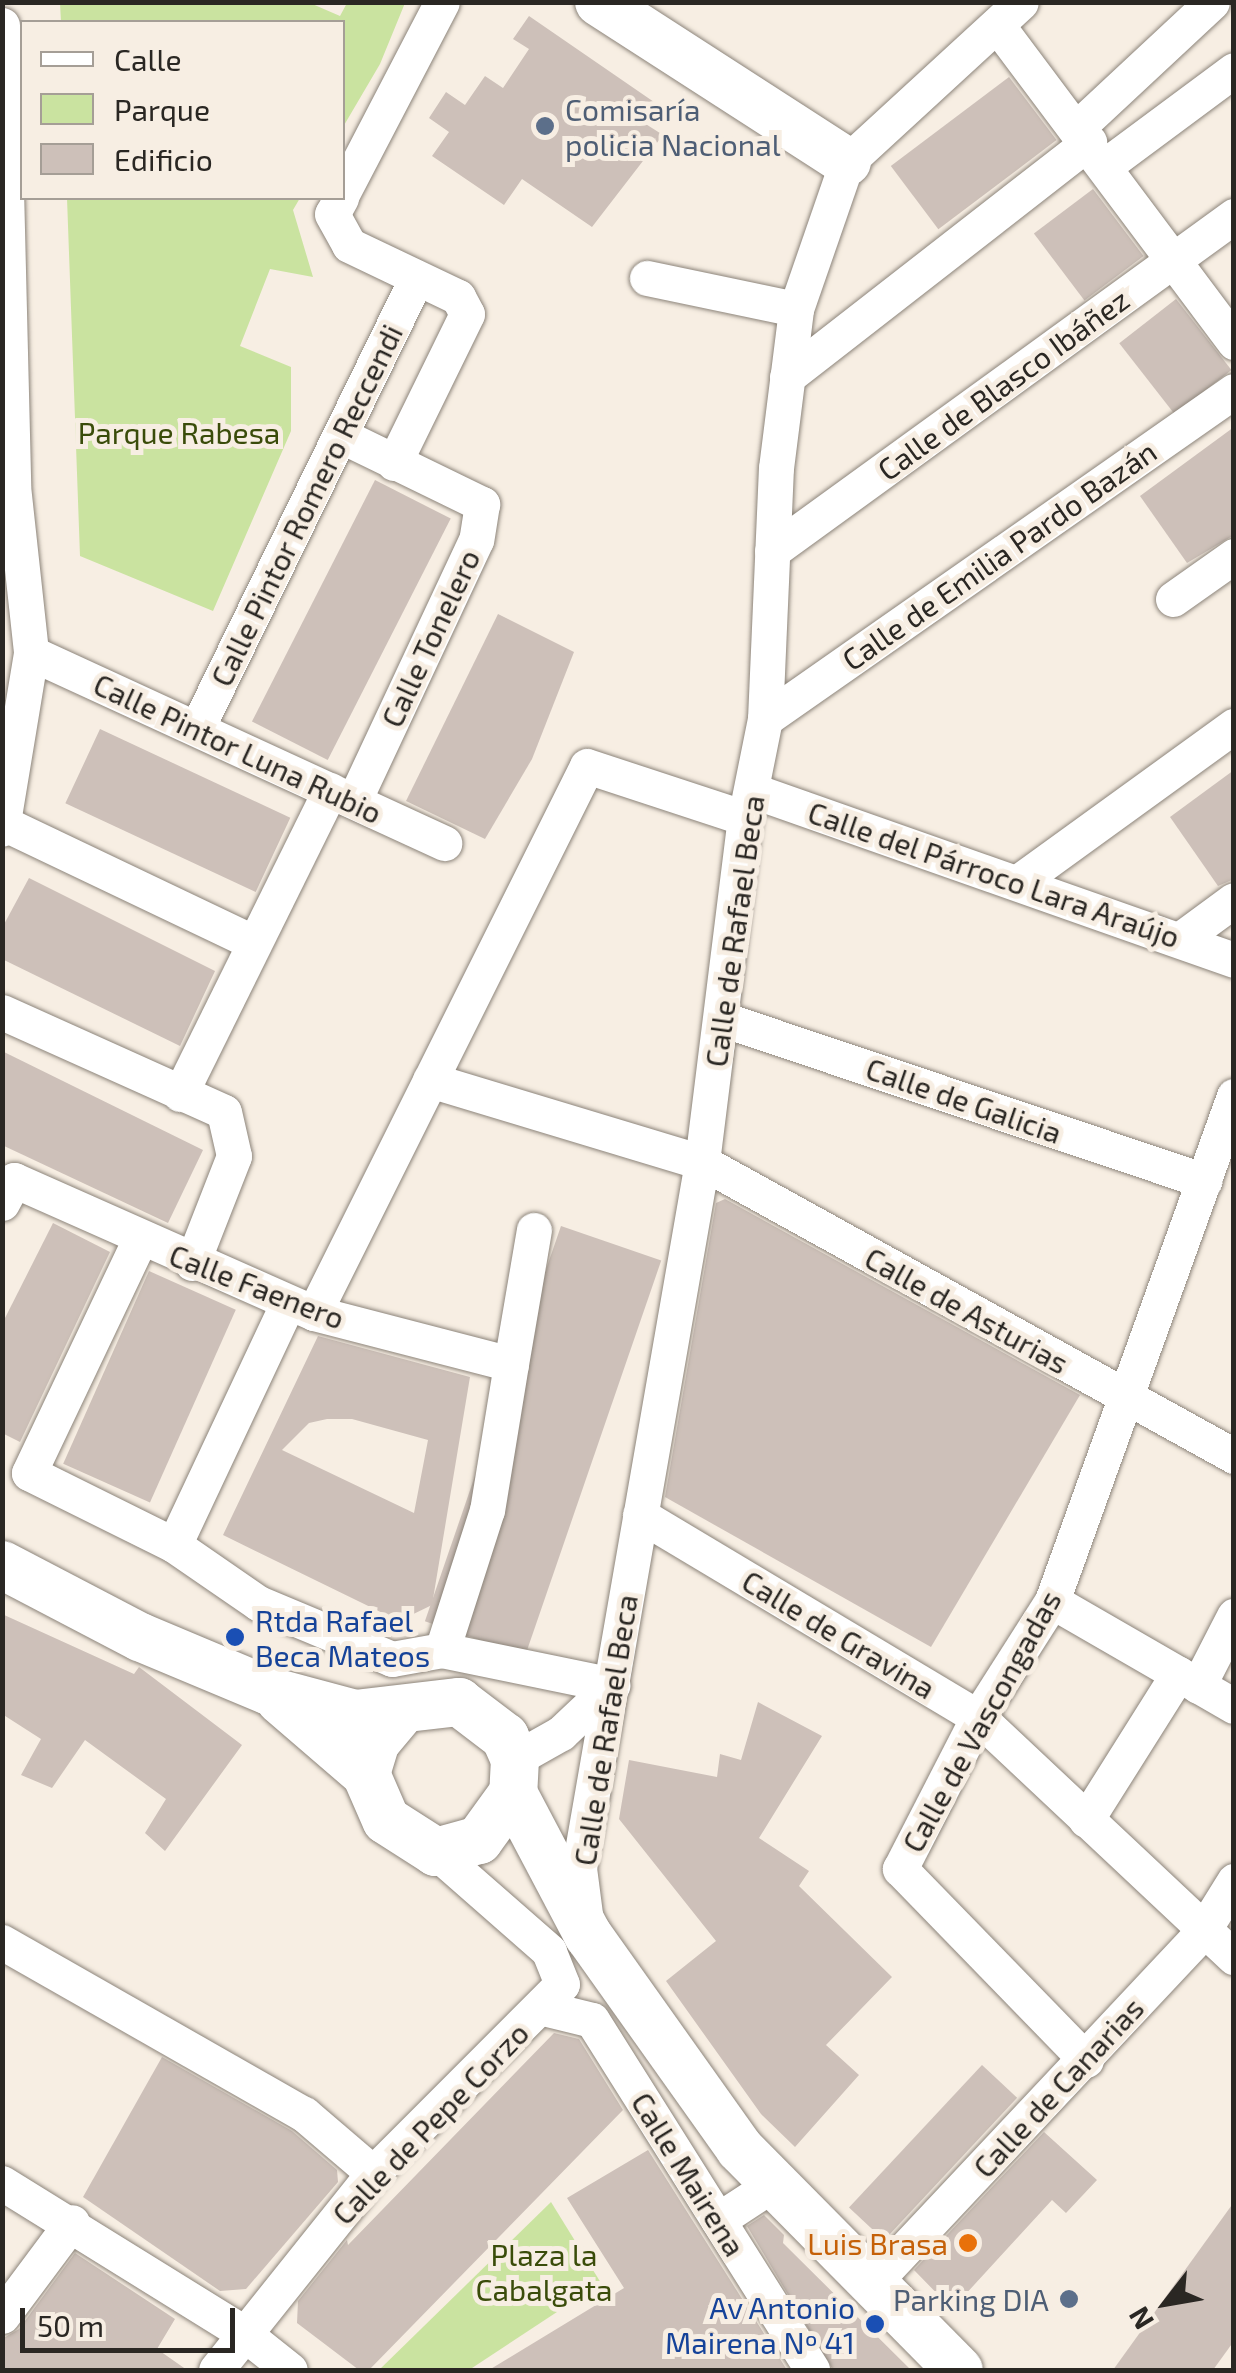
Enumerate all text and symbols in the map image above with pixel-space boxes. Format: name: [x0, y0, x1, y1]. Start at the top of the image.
legend: [20, 20, 345, 200]
text: Calle: [114, 41, 182, 77]
text: Parque: [114, 91, 210, 127]
place label: Comisaría policia Nacional: [565, 91, 781, 162]
marker: Comisaría policia Nacional: [534, 115, 556, 137]
text: Edificio: [114, 141, 213, 177]
street label: Calle de Blasco Ibáñez: [870, 281, 1136, 487]
street label: Calle Pintor Romero Reccendi: [202, 318, 410, 692]
park label: Parque Rabesa: [78, 414, 280, 450]
street label: Calle de Emilia Pardo Bazán: [835, 433, 1163, 677]
street label: Calle Tonelero: [373, 543, 487, 733]
street label: Calle Pintor Luna Rubio: [88, 665, 388, 831]
street label: Calle de Rafael Beca: [697, 793, 771, 1069]
street label: Calle del Párroco Lara Araújo: [803, 793, 1185, 955]
street label: Calle de Galicia: [861, 1050, 1067, 1150]
street label: Calle Faenero: [164, 1236, 350, 1336]
street label: Calle de Asturias: [859, 1239, 1075, 1381]
street label: Calle de Gravina: [736, 1562, 942, 1706]
street label: Calle de Vascongadas: [894, 1584, 1068, 1858]
street label: Calle de Rafael Beca: [566, 1592, 644, 1868]
place label: Rtda Rafael Beca Mateos: [255, 1602, 430, 1672]
marker: Rtda Rafael Beca Mateos: [224, 1626, 246, 1648]
street label: Calle de Canarias: [965, 1990, 1151, 2184]
street label: Calle de Pepe Corzo: [324, 2015, 536, 2231]
street label: Calle Mairena: [624, 2086, 754, 2262]
place label: Luis Brasa: [807, 2225, 948, 2261]
marker: Luis Brasa: [957, 2232, 979, 2254]
park label: Plaza la Cabalgata: [475, 2236, 613, 2306]
north arrow: [1116, 2253, 1216, 2353]
place label: Parking DIA: [893, 2281, 1049, 2317]
scale bar: [25, 2288, 240, 2350]
marker: Parking DIA: [1058, 2288, 1080, 2310]
place label: Av Antonio Mairena Nº 41: [665, 2289, 855, 2360]
text: N: [1121, 2301, 1160, 2336]
text: 50 m: [37, 2307, 104, 2343]
marker: Av Antonio Mairena Nº 41: [864, 2313, 886, 2335]

